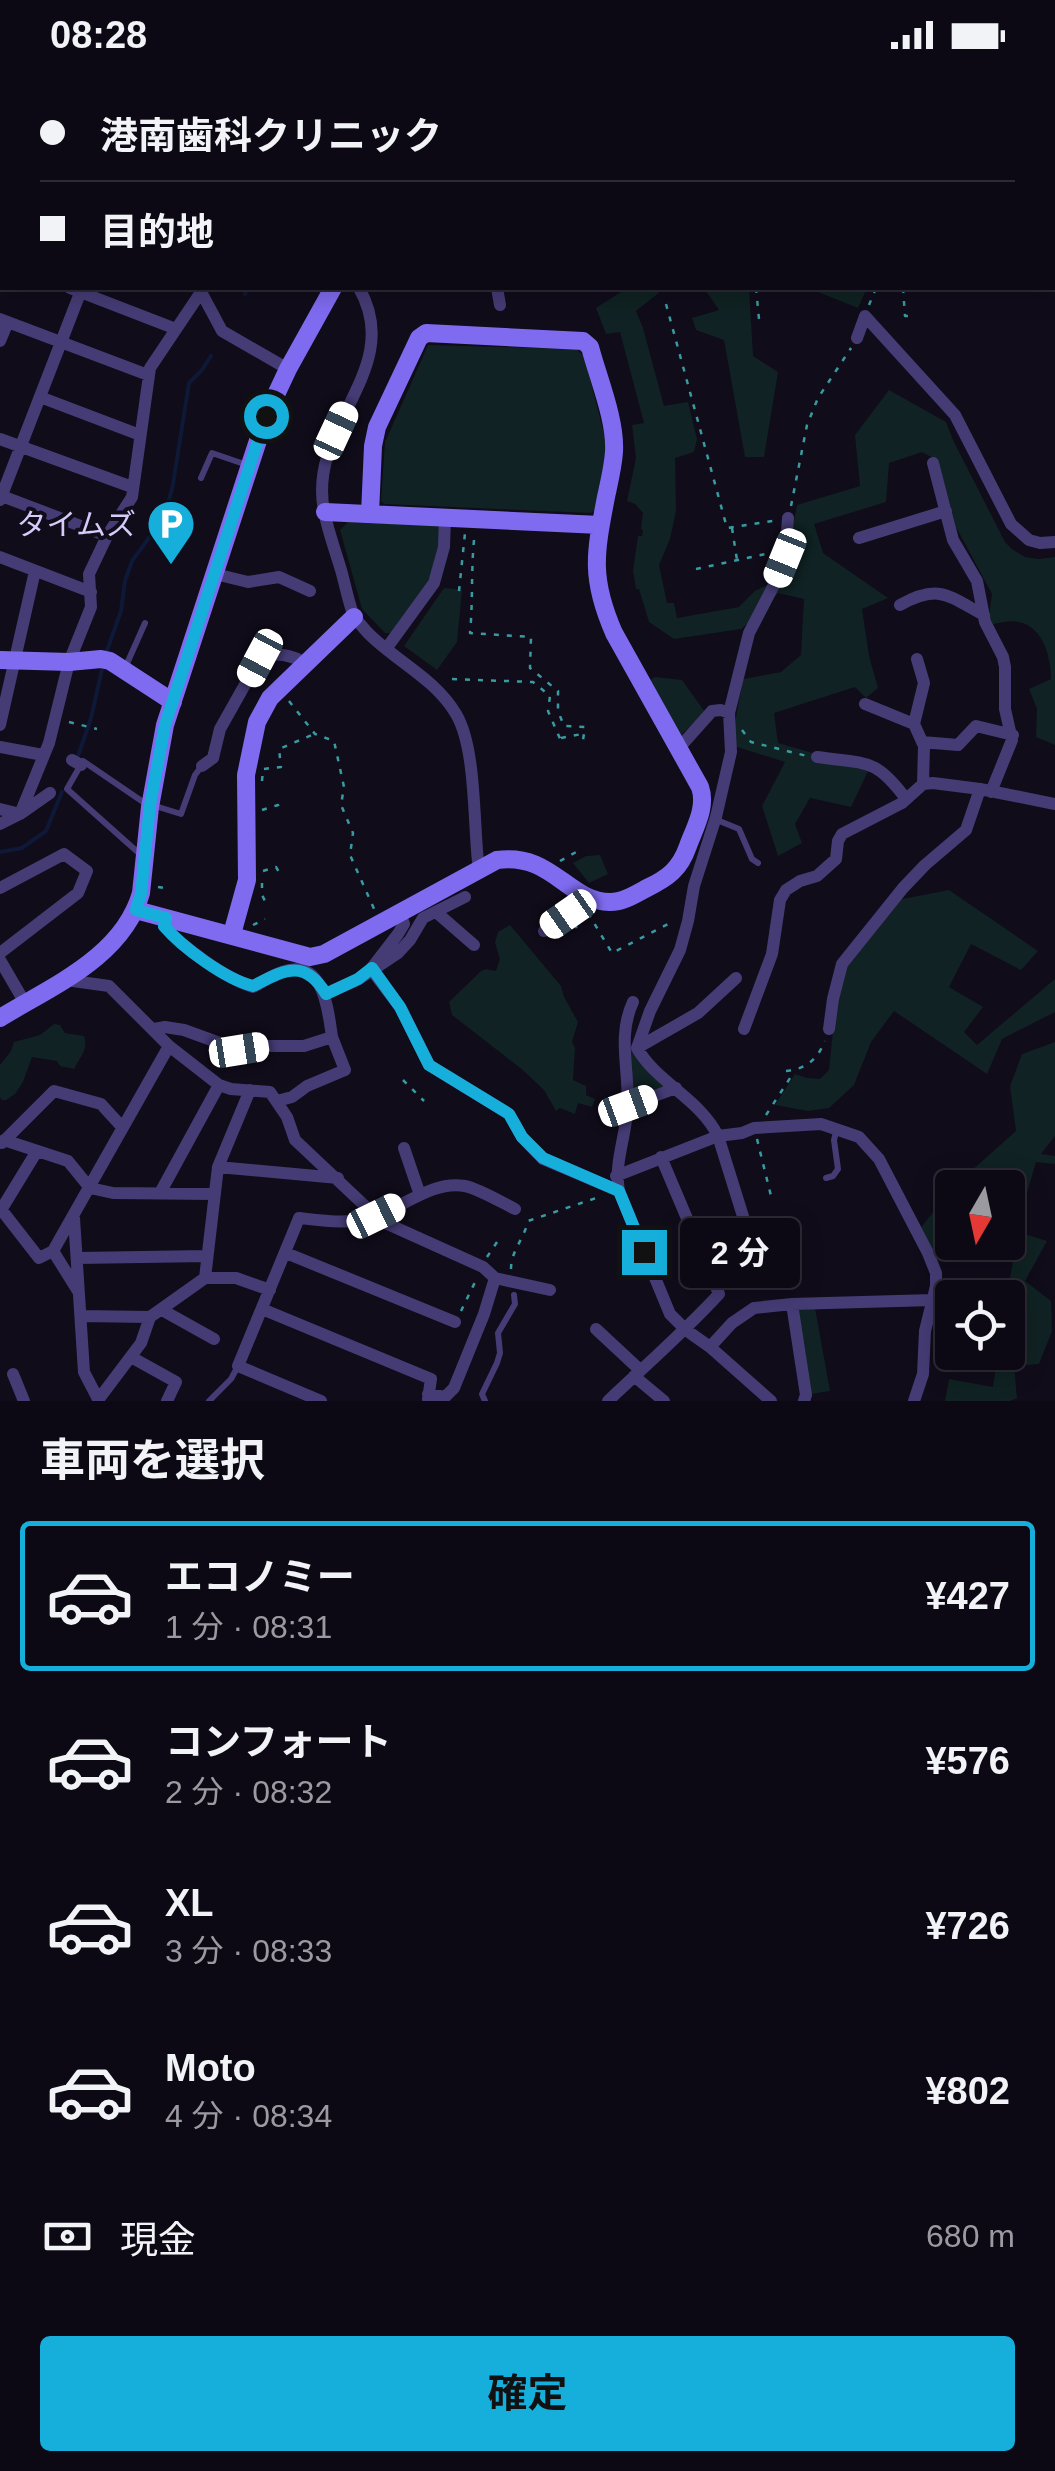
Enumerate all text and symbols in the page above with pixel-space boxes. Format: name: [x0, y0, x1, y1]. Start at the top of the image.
text: 08:28: [50, 14, 147, 56]
text: 港南歯科クリニック: [100, 115, 442, 157]
text: 目的地: [100, 211, 214, 253]
route start: [244, 394, 289, 439]
car: [310, 397, 362, 465]
parking icon: タイムズ: [145, 498, 197, 566]
place label: タイムズ: [17, 508, 136, 541]
car: [760, 525, 810, 591]
car: [233, 624, 287, 692]
car: [535, 885, 601, 943]
car: [207, 1030, 271, 1070]
car: [595, 1082, 661, 1130]
north arrow: [935, 1170, 1025, 1260]
map controls: [935, 1170, 1025, 1370]
car: [342, 1189, 410, 1243]
callout: 2 分: [679, 1217, 799, 1287]
route end: [622, 1230, 667, 1275]
text: 2 分: [711, 1235, 769, 1271]
button: locate: [935, 1280, 1025, 1370]
text: 車両を選択: [40, 1435, 265, 1486]
icon: car: [45, 1551, 135, 1641]
text: エコノミー: [165, 1556, 355, 1598]
text: ¥427: [925, 1575, 1010, 1617]
text: 1 分 · 08:31: [165, 1609, 332, 1645]
icon: car: [45, 1716, 135, 1806]
text: コンフォート: [165, 1721, 392, 1763]
text: ¥576: [925, 1740, 1010, 1782]
text: 2 分 · 08:32: [165, 1774, 332, 1810]
icon: car: [45, 1881, 135, 1971]
text: XL: [165, 1882, 214, 1924]
text: ¥726: [925, 1905, 1010, 1947]
text: 3 分 · 08:33: [165, 1933, 332, 1969]
icon: car: [45, 2046, 135, 2136]
text: Moto: [165, 2047, 256, 2089]
text: ¥802: [925, 2070, 1010, 2112]
text: 4 分 · 08:34: [165, 2098, 332, 2134]
icon: cash: [40, 2209, 95, 2264]
text: 680 m: [926, 2218, 1015, 2254]
text: 現金: [120, 2219, 196, 2261]
button: 確定: [40, 2336, 1015, 2451]

